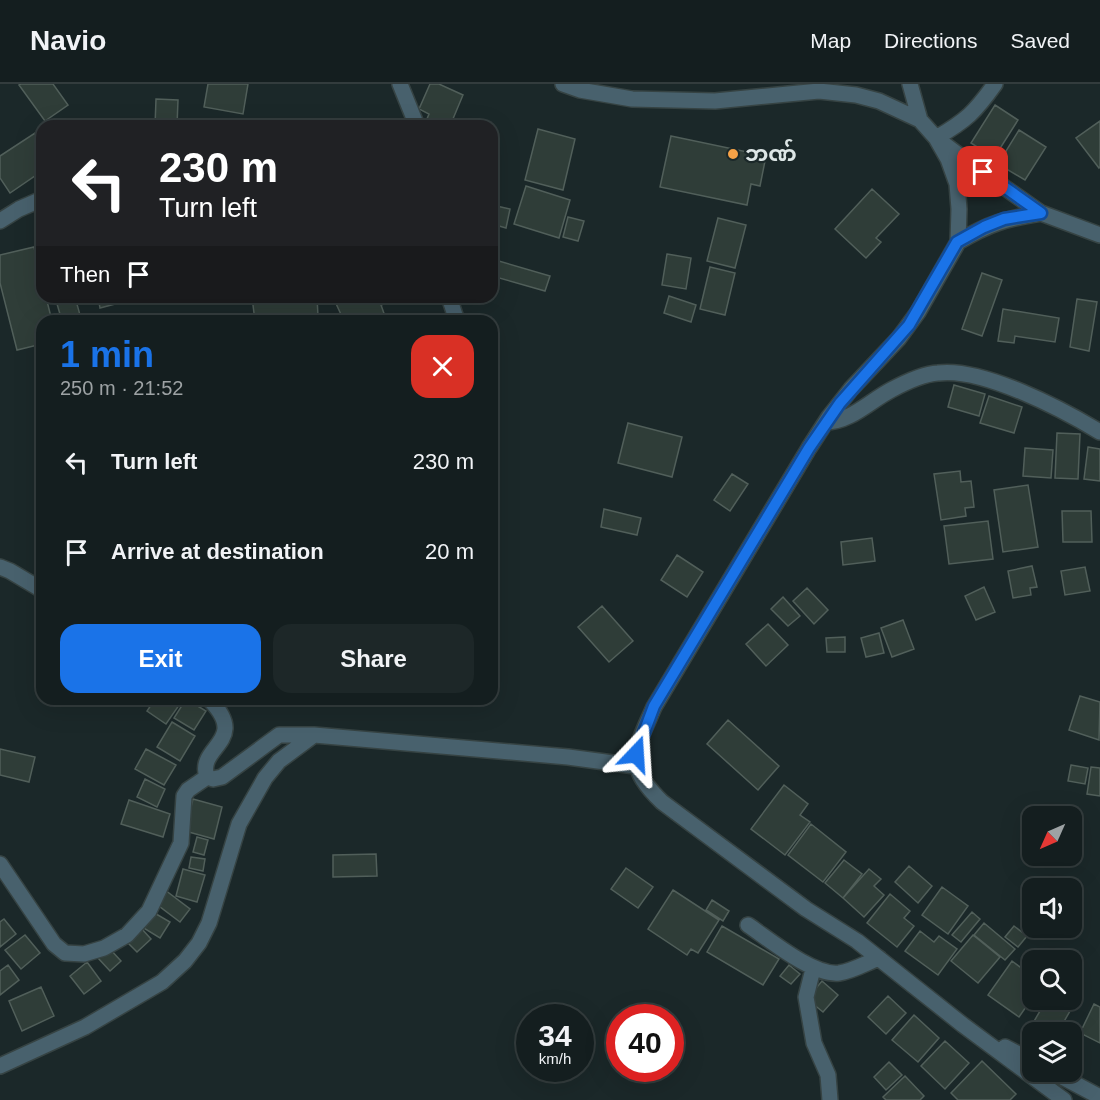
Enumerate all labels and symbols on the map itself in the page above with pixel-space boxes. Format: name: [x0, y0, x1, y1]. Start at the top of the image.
place label: ဘဏ်: [745, 138, 797, 165]
pin: [957, 146, 1008, 197]
marker: ဘဏ်: [726, 147, 740, 161]
position arrow: [604, 722, 668, 786]
north arrow: [1022, 806, 1082, 866]
speed limit sign: 40: [606, 1004, 684, 1082]

